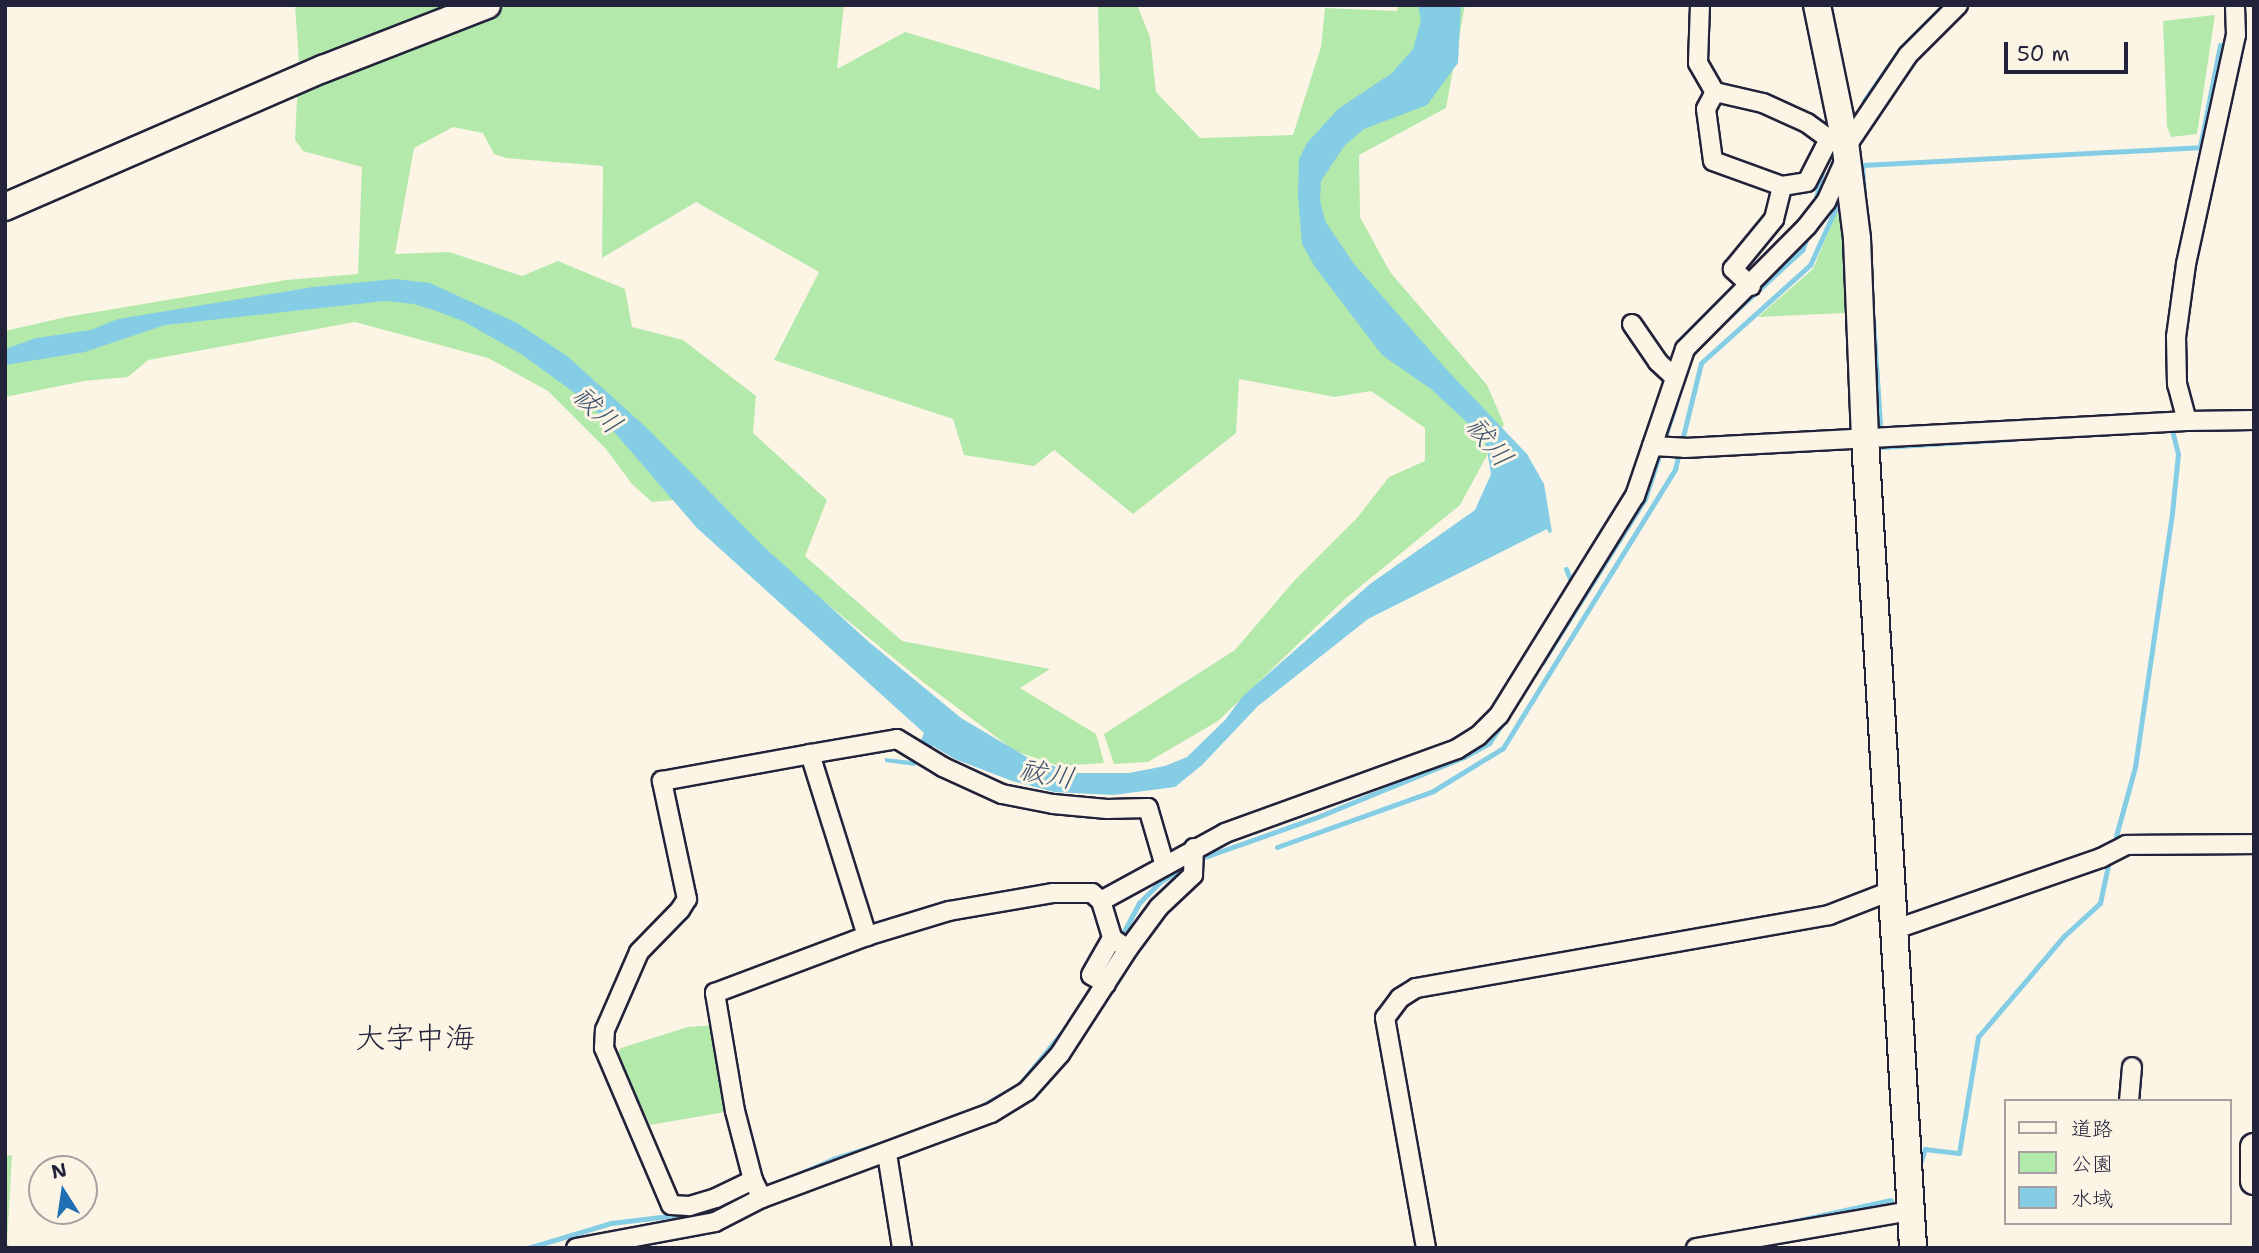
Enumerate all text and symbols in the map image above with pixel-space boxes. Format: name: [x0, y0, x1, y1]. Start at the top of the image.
scale bar: [2007, 28, 2131, 72]
text: 50 m: [2017, 40, 2070, 68]
water label: 祓川: [566, 377, 630, 441]
water label: 祓川: [1459, 409, 1521, 473]
water label: 祓川: [1016, 751, 1078, 795]
district label: 大字中海: [355, 1020, 475, 1056]
legend: [2004, 1099, 2231, 1225]
text: 道路: [2071, 1115, 2113, 1143]
text: 公園: [2071, 1150, 2113, 1178]
north arrow: [28, 1155, 98, 1225]
text: N: [49, 1157, 69, 1185]
text: 水域: [2071, 1185, 2113, 1213]

